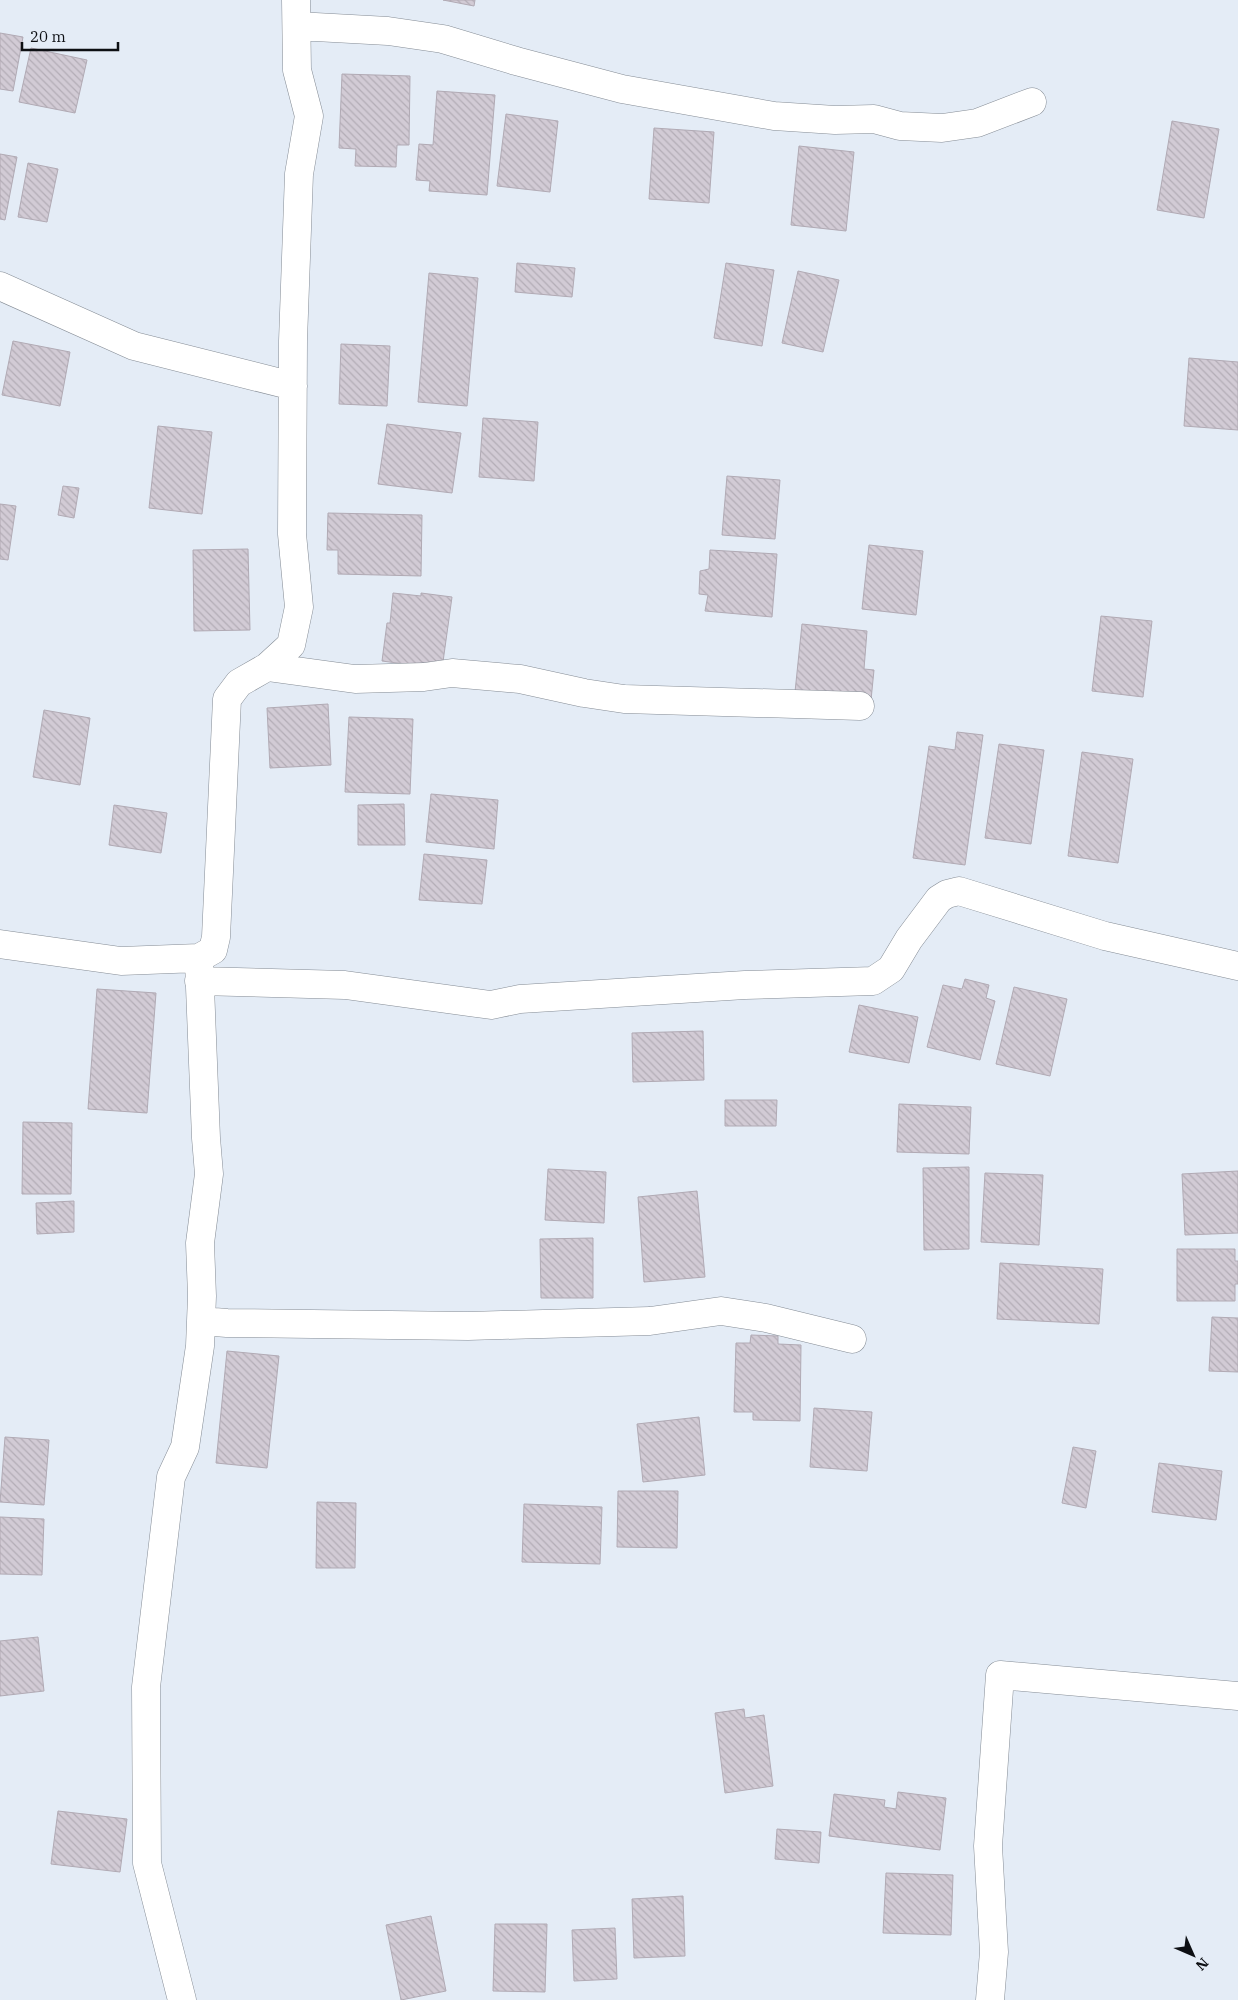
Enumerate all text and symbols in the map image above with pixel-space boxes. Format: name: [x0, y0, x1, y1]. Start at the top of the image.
scale bar: [22, 20, 119, 52]
text: 20 m: [30, 27, 66, 46]
north arrow: [1168, 1930, 1218, 1980]
text: N: [1192, 1954, 1212, 1974]

